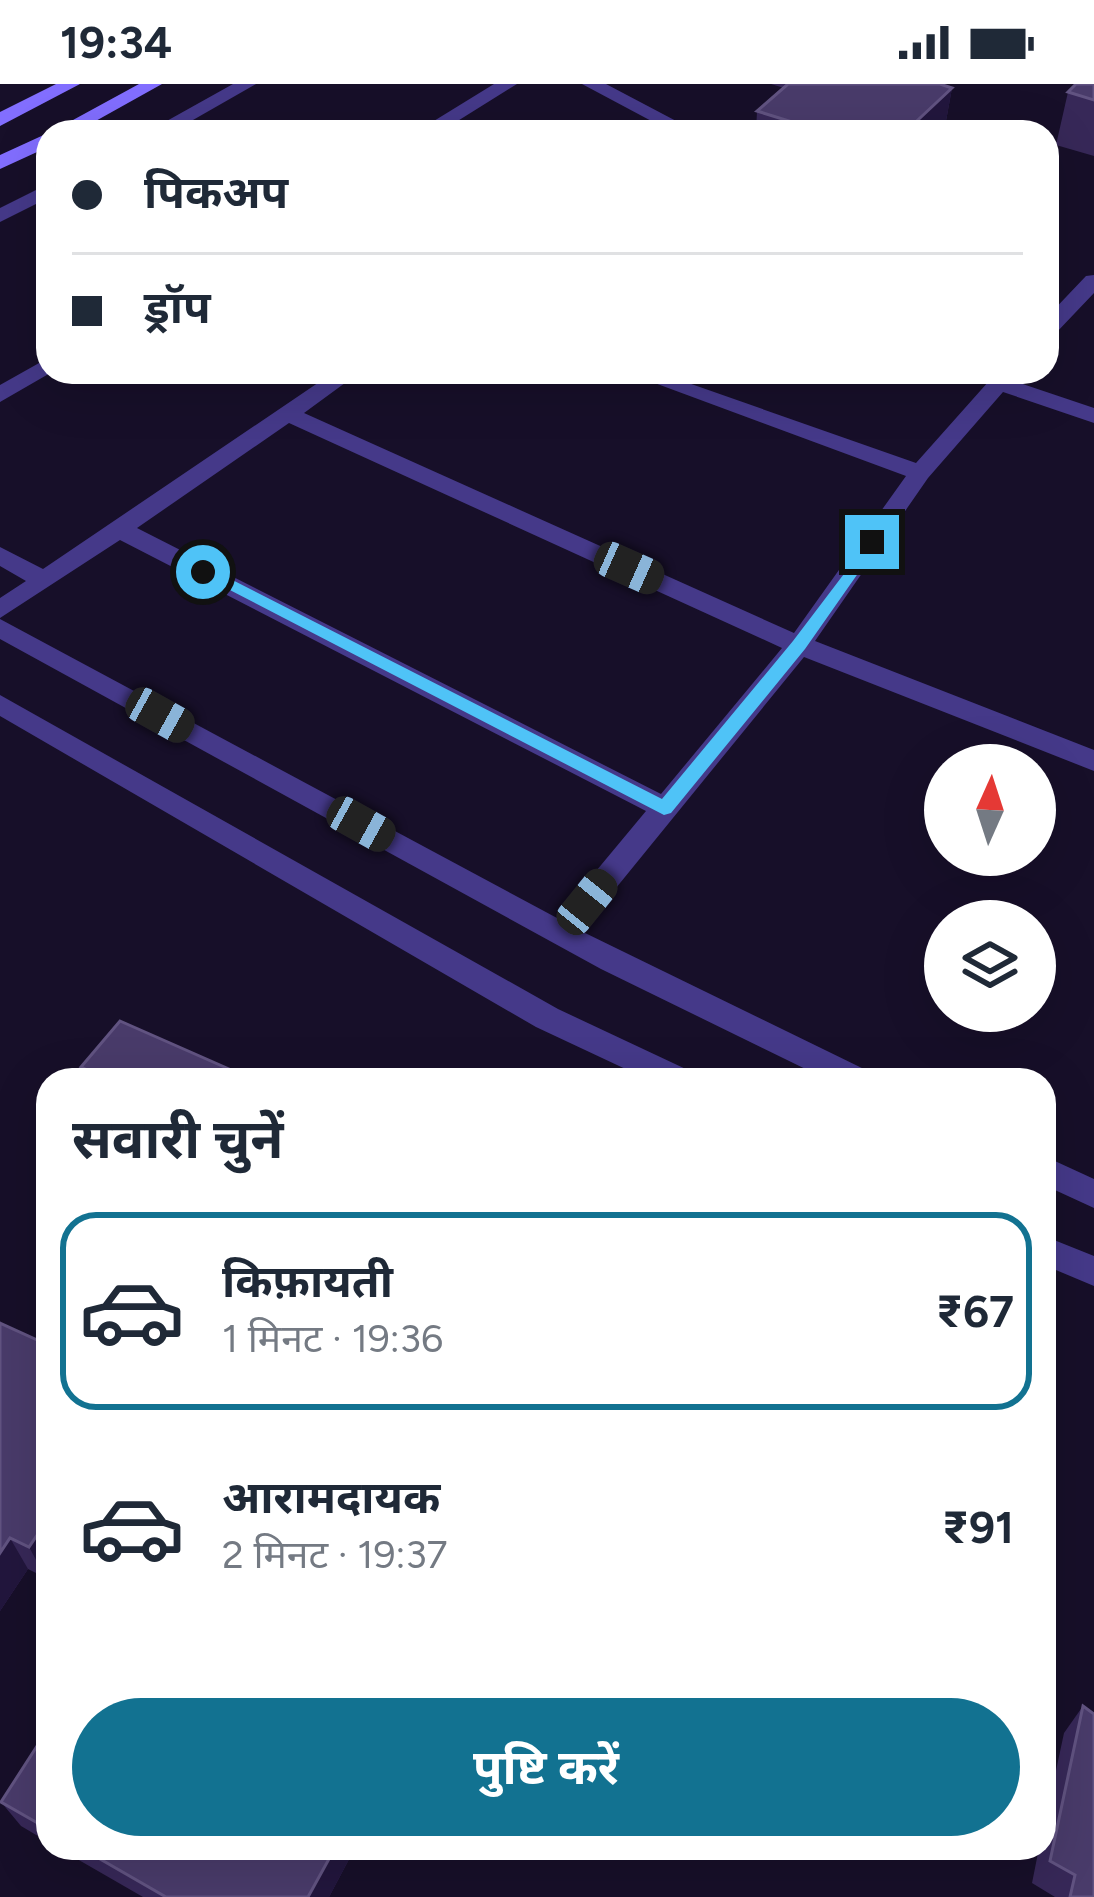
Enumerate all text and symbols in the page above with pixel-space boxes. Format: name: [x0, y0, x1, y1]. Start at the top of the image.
text: 19:34: [60, 15, 172, 69]
text: पिकअप: [144, 165, 288, 219]
text: ड्रॉप: [144, 280, 211, 334]
route end: [845, 515, 899, 569]
car: [589, 537, 669, 599]
route start: [176, 545, 230, 599]
car: [120, 682, 200, 748]
north arrow: [924, 744, 1056, 876]
map controls: [924, 744, 1056, 1032]
car: [321, 791, 401, 857]
car: [550, 863, 624, 941]
button: layers: [924, 900, 1056, 1032]
text: सवारी चुनें: [72, 1107, 284, 1172]
text: किफ़ायती: [222, 1254, 393, 1308]
icon: car: [78, 1257, 186, 1365]
text: ₹67: [936, 1284, 1014, 1338]
text: 1 मिनट · 19:36: [222, 1315, 443, 1362]
text: आरामदायक: [222, 1470, 440, 1524]
icon: car: [78, 1473, 186, 1581]
text: ₹91: [942, 1500, 1014, 1554]
text: 2 मिनट · 19:37: [222, 1531, 448, 1578]
button: पुष्टि करें: [72, 1698, 1020, 1836]

